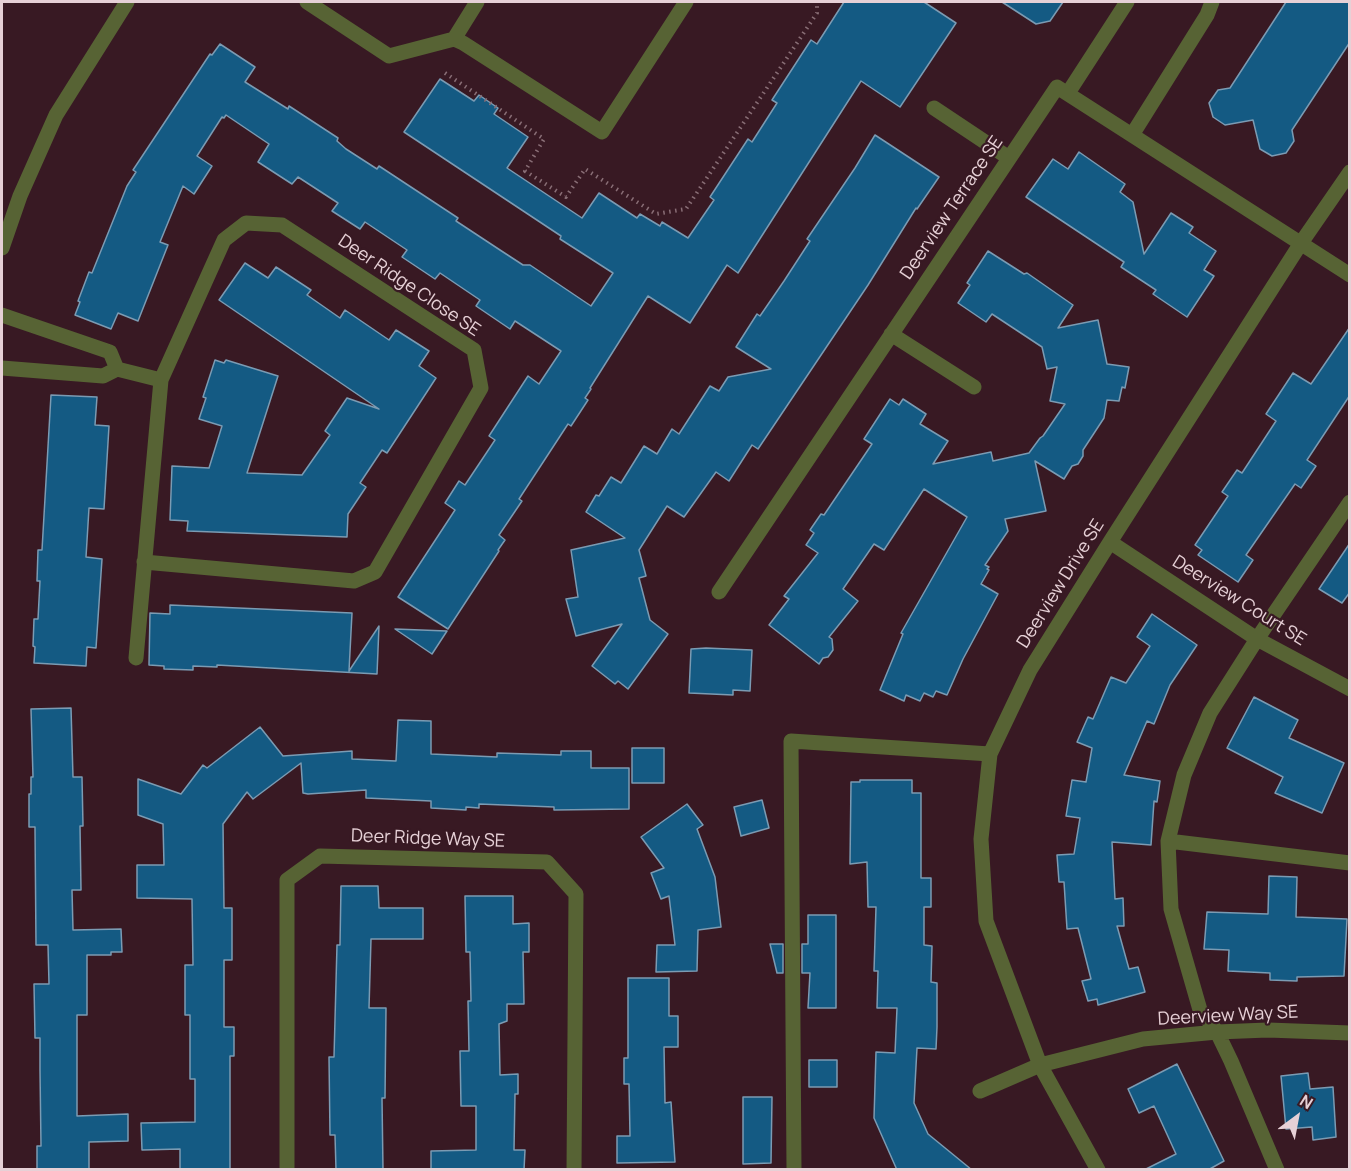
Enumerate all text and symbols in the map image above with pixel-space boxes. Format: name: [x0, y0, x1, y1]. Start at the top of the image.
street label: Deerview Terrace SE: [896, 132, 1008, 284]
street label: Deer Ridge Close SE: [334, 230, 484, 342]
street label: Deerview Drive SE: [1013, 516, 1109, 652]
street label: Deerview Court SE: [1168, 551, 1310, 651]
street label: Deer Ridge Way SE: [351, 826, 505, 852]
street label: Deerview Way SE: [1157, 1002, 1299, 1030]
north arrow: [1267, 1087, 1327, 1147]
text: N: [1296, 1089, 1317, 1114]

